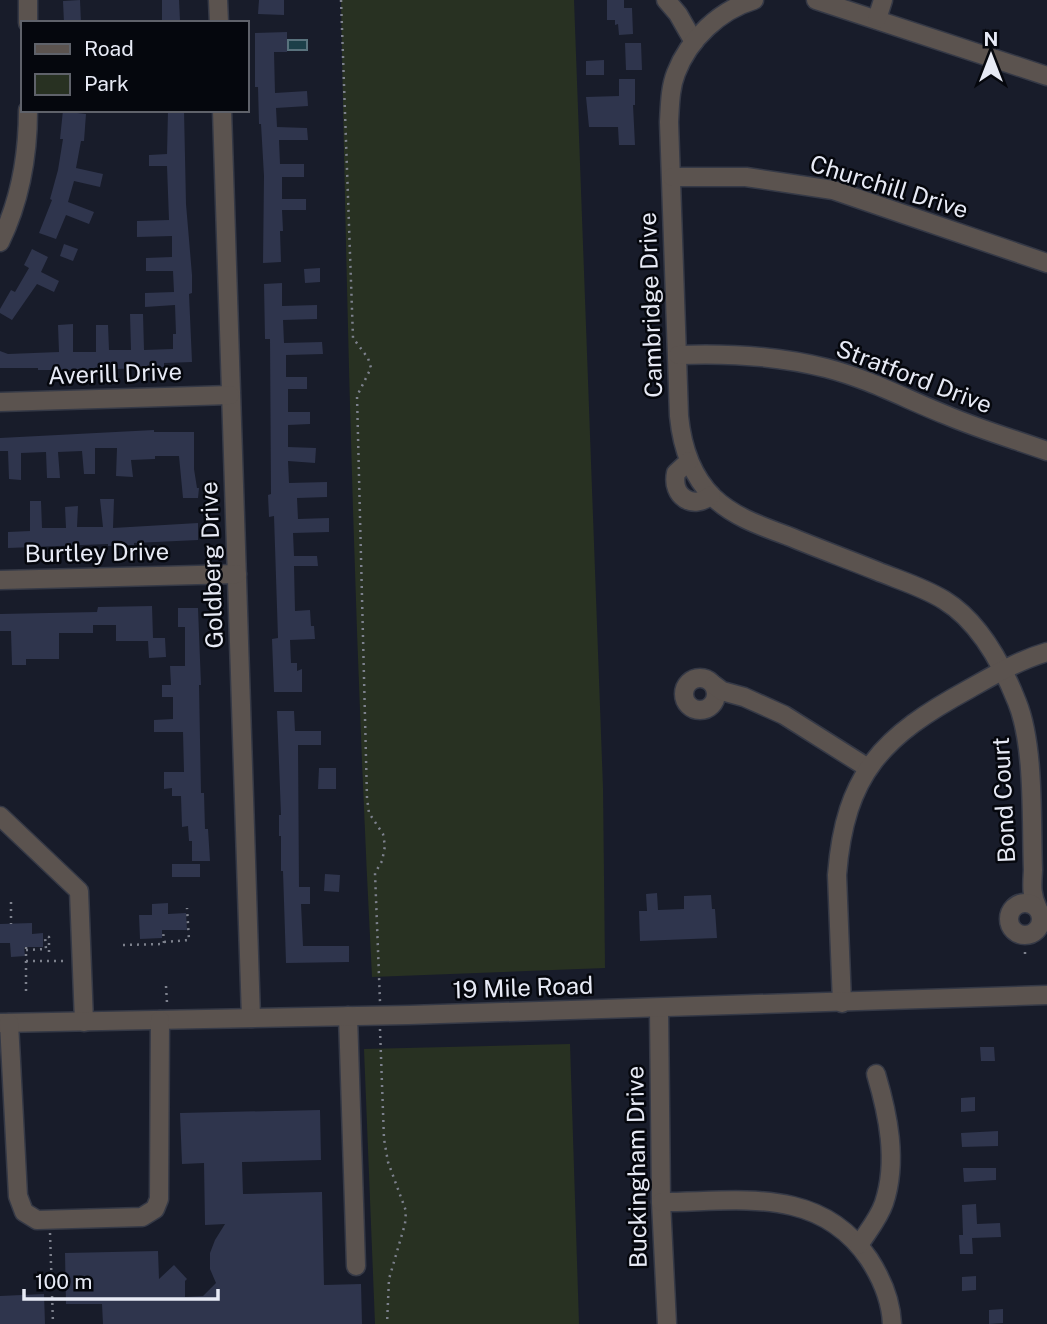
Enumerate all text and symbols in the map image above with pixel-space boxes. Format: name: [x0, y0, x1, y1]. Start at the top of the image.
legend: [21, 21, 248, 112]
north arrow: [956, 21, 1026, 91]
text: N: [984, 28, 998, 50]
text: Road: [84, 36, 134, 61]
text: Park: [84, 71, 129, 96]
street label: Churchill Drive: [807, 149, 972, 223]
street label: Cambridge Drive: [633, 212, 667, 398]
street label: Stratford Drive: [832, 333, 996, 419]
street label: Averill Drive: [48, 357, 182, 389]
street label: Goldberg Drive: [194, 481, 228, 649]
street label: Burtley Drive: [24, 537, 170, 567]
street label: Bond Court: [986, 736, 1020, 864]
street label: 19 Mile Road: [452, 971, 594, 1003]
street label: Buckingham Drive: [620, 1066, 652, 1268]
scale bar: [24, 1258, 219, 1302]
text: 100 m: [35, 1269, 92, 1294]

